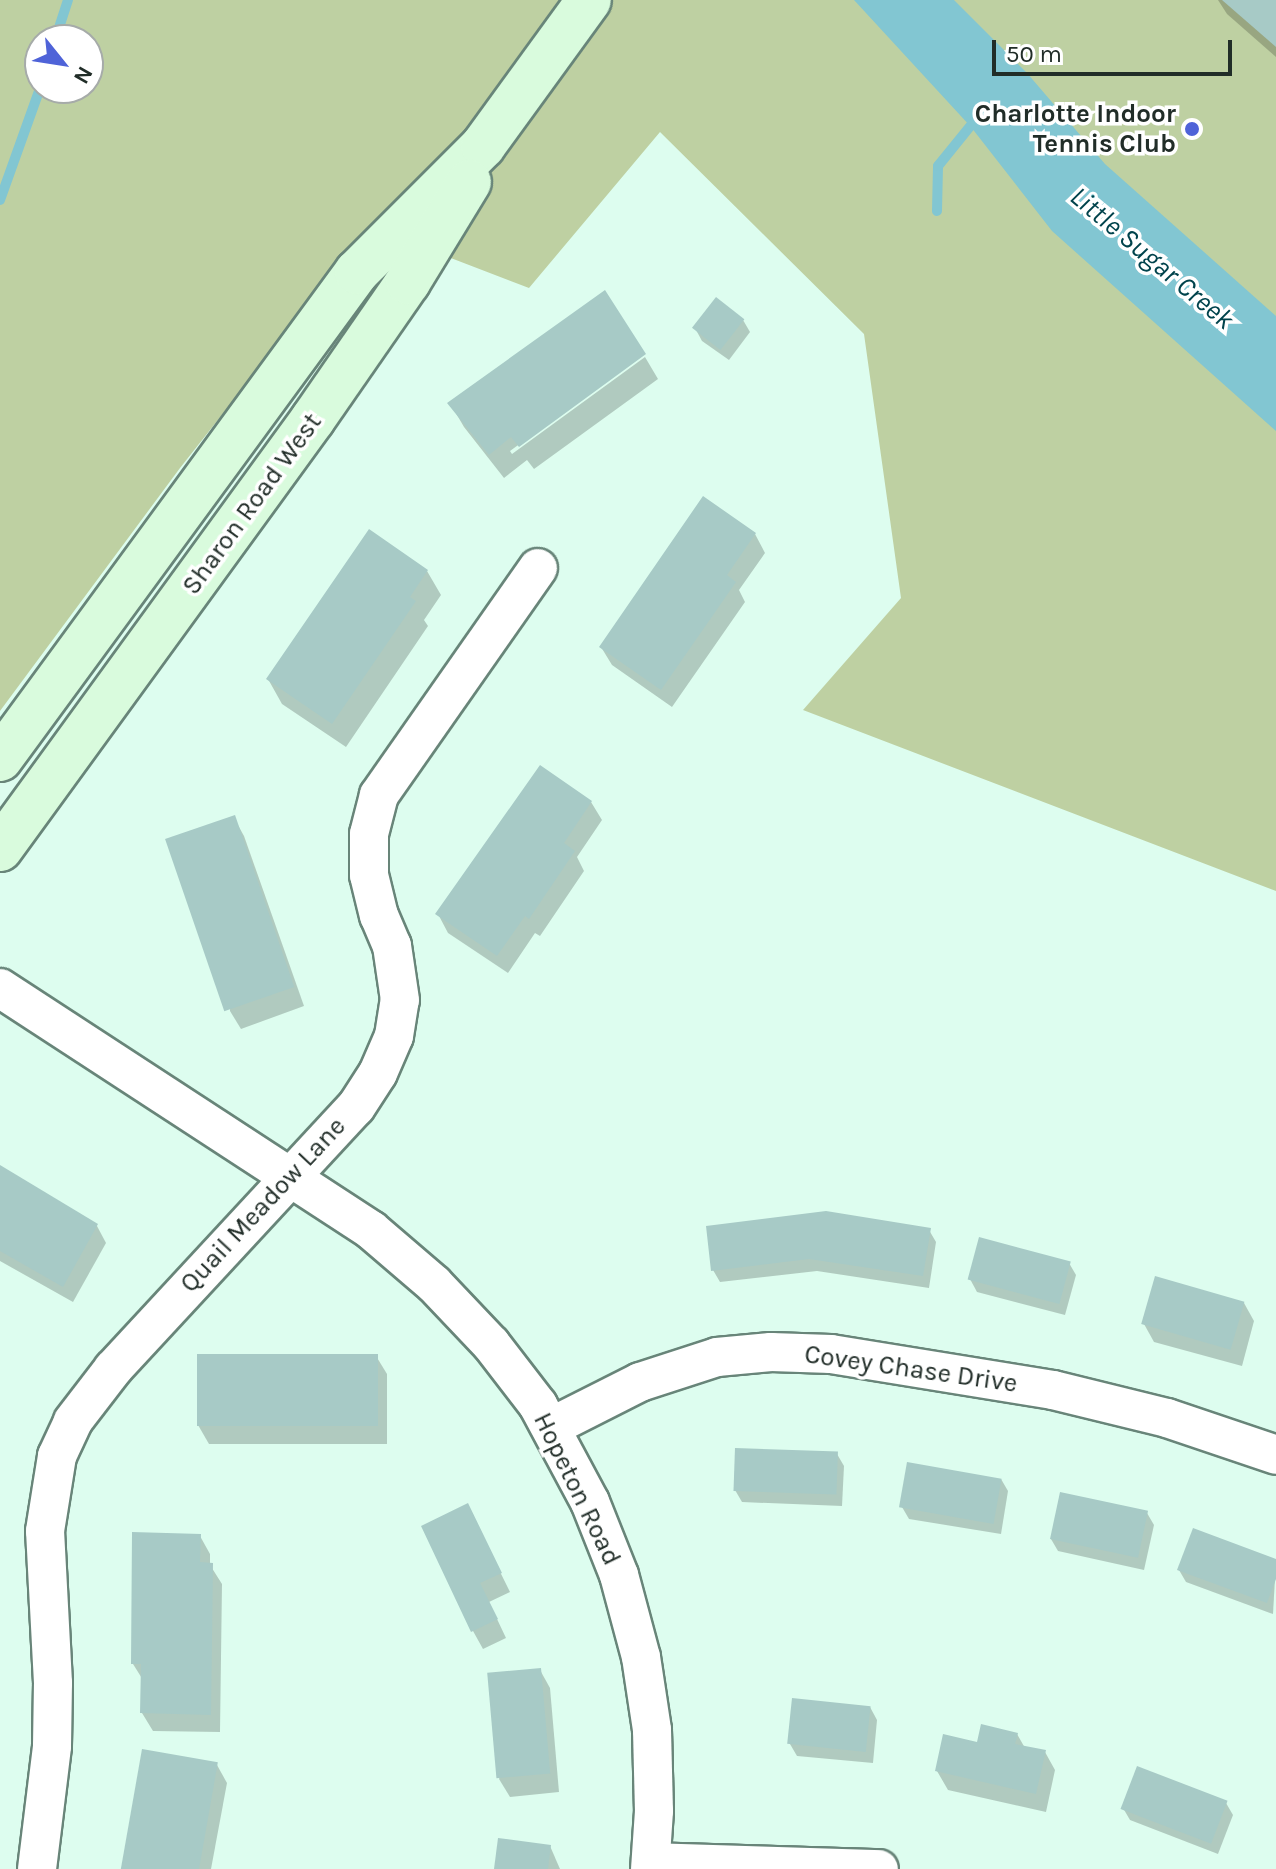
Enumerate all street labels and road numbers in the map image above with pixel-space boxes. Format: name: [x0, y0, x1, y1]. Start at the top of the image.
street label: Sharon Road West: [176, 407, 328, 601]
street label: Quail Meadow Lane: [174, 1111, 352, 1299]
street label: Covey Chase Drive: [803, 1339, 1019, 1399]
street label: Hopeton Road: [527, 1408, 627, 1570]

